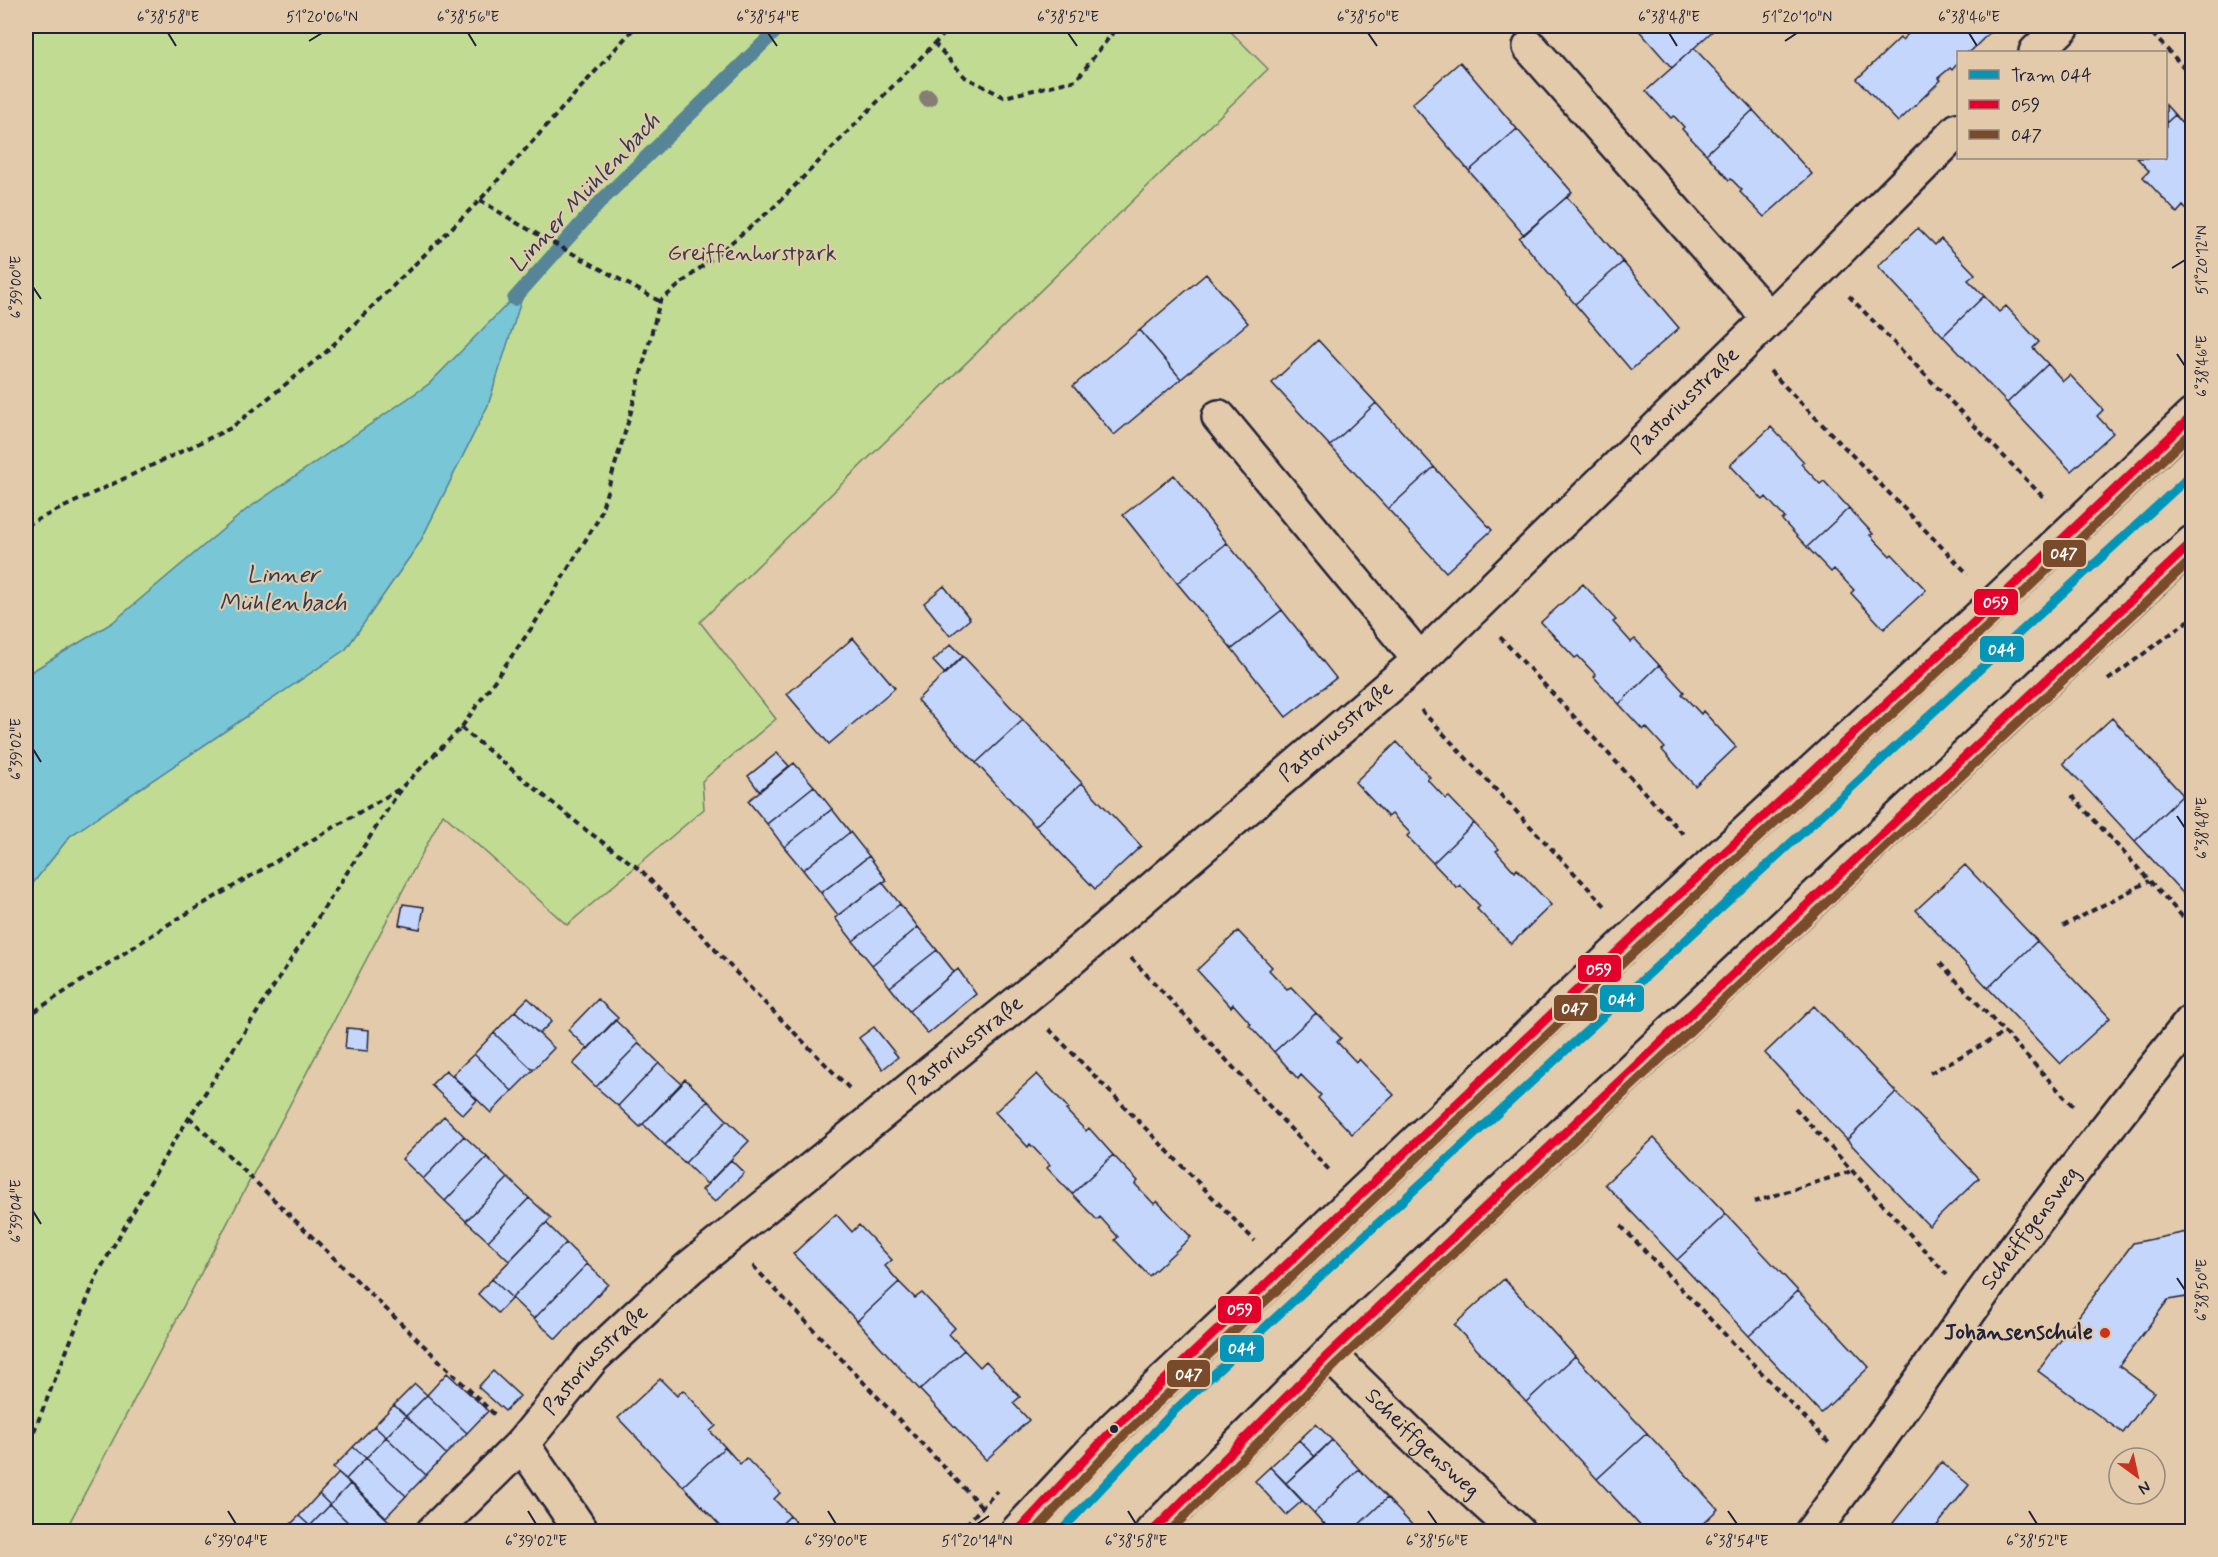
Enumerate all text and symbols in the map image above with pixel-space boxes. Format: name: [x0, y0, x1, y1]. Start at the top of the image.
text: 6°38'58"E: [137, 8, 199, 28]
text: 51°20'06"N: [286, 8, 358, 28]
text: 6°38'56"E: [437, 8, 499, 28]
text: 6°38'54"E: [736, 8, 800, 28]
text: 6°38'52"E: [1037, 8, 1099, 28]
text: 6°38'50"E: [1337, 8, 1400, 28]
text: 6°38'48"E: [1638, 8, 1700, 28]
text: 51°20'10"N: [1762, 8, 1832, 28]
text: 6°38'46"E: [1938, 8, 2000, 28]
legend: [1957, 51, 2167, 159]
text: Tram 044: [2011, 64, 2092, 88]
text: 059: [2011, 94, 2040, 118]
water label: Linner Mühlenbach: [503, 106, 667, 280]
text: 047: [2011, 124, 2042, 148]
text: 51°20'12"N: [2193, 225, 2213, 295]
park label: Greiffenhorstpark: [667, 240, 837, 268]
text: 6°39'00"E: [7, 255, 27, 318]
text: 6°38'46"E: [2193, 335, 2213, 397]
street label: Pastoriusstraße: [1624, 341, 1746, 461]
line badge: 047: [2042, 539, 2087, 568]
text: 047: [2050, 544, 2078, 565]
water label: Linner Mühlenbach: [219, 560, 347, 619]
line badge: 059: [1973, 588, 2019, 616]
text: 059: [1983, 593, 2009, 614]
line badge: 044: [1979, 635, 2025, 663]
text: 044: [1988, 640, 2017, 661]
street label: Pastoriusstraße: [1273, 675, 1400, 789]
text: 6°39'02"E: [7, 718, 27, 780]
text: 6°38'48"E: [2193, 797, 2213, 859]
line badge: 059: [1577, 954, 1622, 983]
text: 059: [1586, 960, 1612, 981]
line badge: 044: [1599, 984, 1645, 1013]
street label: Pastoriusstraße: [901, 990, 1029, 1101]
text: 044: [1608, 990, 1637, 1011]
line badge: 047: [1553, 994, 1598, 1022]
text: 047: [1561, 999, 1589, 1020]
street label: Scheiffgensweg: [1975, 1161, 2087, 1296]
text: 6°39'04"E: [7, 1179, 27, 1243]
text: 6°38'50"E: [2193, 1258, 2213, 1321]
line badge: 059: [1217, 1295, 1262, 1324]
street label: Pastoriusstraße: [537, 1298, 655, 1421]
text: 059: [1227, 1300, 1253, 1321]
place label: Johansenschule: [1944, 1319, 2093, 1347]
marker: Johansenschule: [2098, 1326, 2112, 1340]
line badge: 044: [1219, 1334, 1265, 1363]
text: 044: [1228, 1339, 1257, 1360]
line badge: 047: [1166, 1359, 1211, 1388]
text: 047: [1175, 1365, 1203, 1386]
street label: Scheiffgensweg: [1358, 1382, 1485, 1505]
unlabelled marker: [1108, 1423, 1120, 1435]
north arrow: [2107, 1446, 2167, 1506]
text: N: [2134, 1476, 2155, 1499]
text: 6°39'04"E: [204, 1532, 268, 1552]
text: 6°39'02"E: [505, 1532, 567, 1552]
text: 6°39'00"E: [805, 1532, 868, 1552]
text: 51°20'14"N: [942, 1532, 1012, 1552]
text: 6°38'58"E: [1105, 1532, 1167, 1552]
text: 6°38'56"E: [1406, 1532, 1468, 1552]
text: 6°38'54"E: [1705, 1532, 1769, 1552]
text: 6°38'52"E: [2006, 1532, 2068, 1552]

